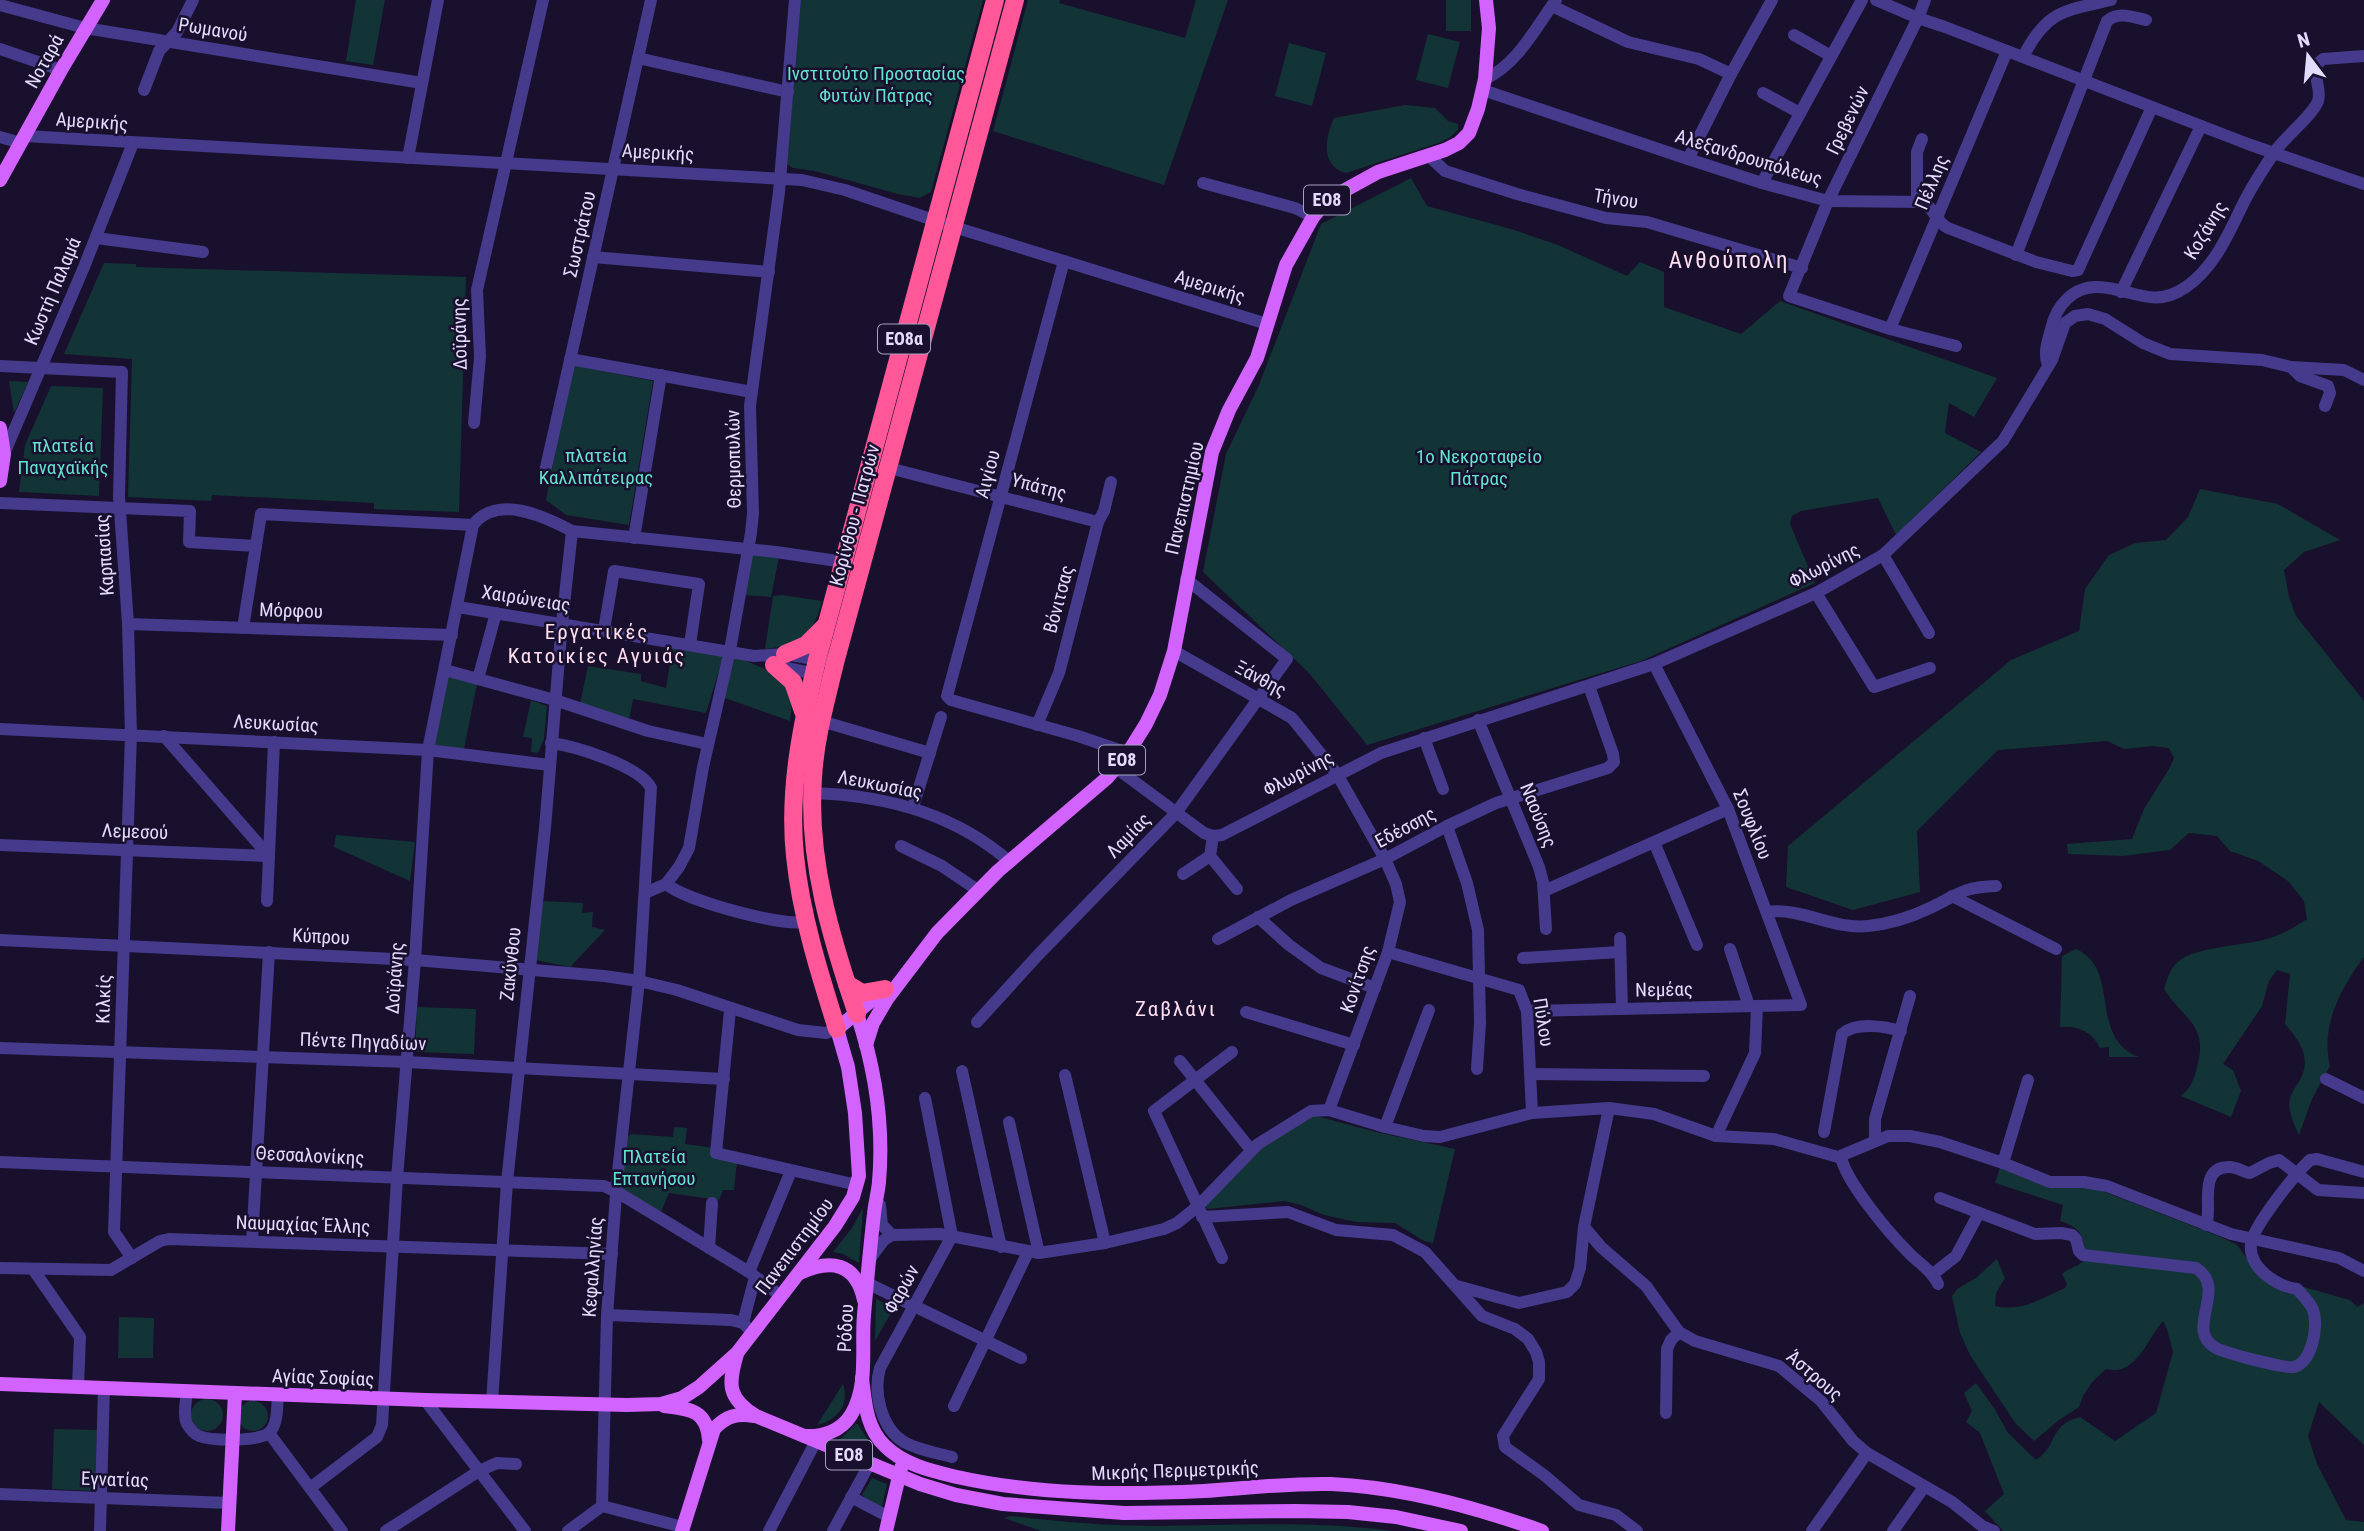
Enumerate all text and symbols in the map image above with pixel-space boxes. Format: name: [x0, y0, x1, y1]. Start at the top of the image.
street label: Ρωμανού: [177, 13, 249, 46]
north arrow: [2273, 21, 2343, 91]
text: N: [2295, 27, 2312, 53]
street label: Νοταρά: [20, 30, 69, 92]
park label: Ινστιτούτο Προστασίας Φυτών Πάτρας: [787, 62, 965, 107]
street label: Γρεβενών: [1821, 82, 1874, 158]
street label: Αμερικής: [55, 108, 129, 135]
street label: Αλεξανδρουπόλεως: [1673, 124, 1825, 191]
street label: Αμερικής: [621, 139, 695, 166]
street label: Πέλλης: [1910, 151, 1953, 213]
street label: Τήνου: [1592, 184, 1640, 213]
road number: ΕΟ8: [1304, 186, 1350, 215]
street label: Σωστράτου: [558, 189, 601, 279]
street label: Κοζάνης: [2179, 197, 2232, 264]
street label: Κωστή Παλαμά: [19, 233, 86, 349]
district label: Ανθούπολη: [1669, 247, 1789, 274]
street label: Αμερικής: [1172, 265, 1248, 308]
street label: Δοϊράνης: [447, 298, 472, 370]
road number: ΕΟ8α: [878, 324, 930, 354]
street label: Θερμοπυλών: [721, 409, 746, 508]
park label: πλατεία Παναχαϊκής: [18, 434, 108, 479]
street label: Πανεπιστημίου: [1160, 439, 1209, 557]
street label: Κορίνθου - Πατρών: [825, 442, 884, 588]
park label: πλατεία Καλλιπάτειρας: [539, 444, 653, 489]
park label: 1o Νεκροταφείο Πάτρας: [1416, 445, 1542, 490]
street label: Αιγίου: [970, 447, 1005, 501]
street label: Υπάτης: [1009, 468, 1069, 505]
street label: Καρπασίας: [90, 513, 119, 597]
street label: Φλωρίνης: [1785, 538, 1863, 593]
street label: Βόνιτσας: [1038, 563, 1079, 636]
street label: Χαιρώνειας: [480, 580, 572, 617]
street label: Μόρφου: [259, 598, 323, 623]
district label: Εργατικές Κατοικίες Αγυιάς: [508, 620, 686, 668]
street label: Ξάνθης: [1231, 655, 1290, 702]
street label: Λευκωσίας: [233, 710, 319, 737]
street label: Φλωρίνης: [1259, 745, 1337, 801]
road number: ΕΟ8: [1099, 746, 1145, 774]
street label: Λευκωσίας: [836, 765, 924, 804]
street label: Ναούσης: [1515, 779, 1562, 851]
street label: Σουφλίου: [1728, 786, 1777, 863]
street label: Εδέσσης: [1371, 802, 1439, 853]
street label: Λαμίας: [1101, 808, 1155, 863]
street label: Λεμεσού: [101, 819, 169, 844]
street label: Κύπρου: [292, 924, 350, 949]
street label: Ζακύνθου: [495, 926, 526, 1002]
street label: Δοϊράνης: [381, 941, 408, 1015]
street label: Κονίτσης: [1335, 942, 1380, 1016]
street label: Κιλκίς: [91, 974, 116, 1024]
street label: Νεμέας: [1635, 977, 1693, 1002]
street label: Πύλου: [1528, 996, 1559, 1048]
district label: Ζαβλάνι: [1135, 997, 1217, 1021]
street label: Πέντε Πηγαδίων: [299, 1028, 427, 1055]
street label: Θεσσαλονίκης: [255, 1141, 365, 1170]
park label: Πλατεία Επτανήσου: [612, 1145, 696, 1190]
street label: Πανεπιστημίου: [750, 1193, 838, 1299]
street label: Ναυμαχίας Έλλης: [235, 1211, 371, 1238]
street label: Κεφαλληνίας: [578, 1216, 607, 1318]
street label: Φαρών: [879, 1261, 924, 1318]
street label: Ρόδου: [833, 1303, 858, 1353]
street label: Άστρους: [1782, 1345, 1847, 1406]
street label: Αγίας Σοφίας: [271, 1364, 374, 1391]
road number: ΕΟ8: [826, 1440, 872, 1470]
street label: Μικρής Περιμετρικής: [1091, 1456, 1259, 1485]
street label: Εγνατίας: [81, 1467, 149, 1492]

